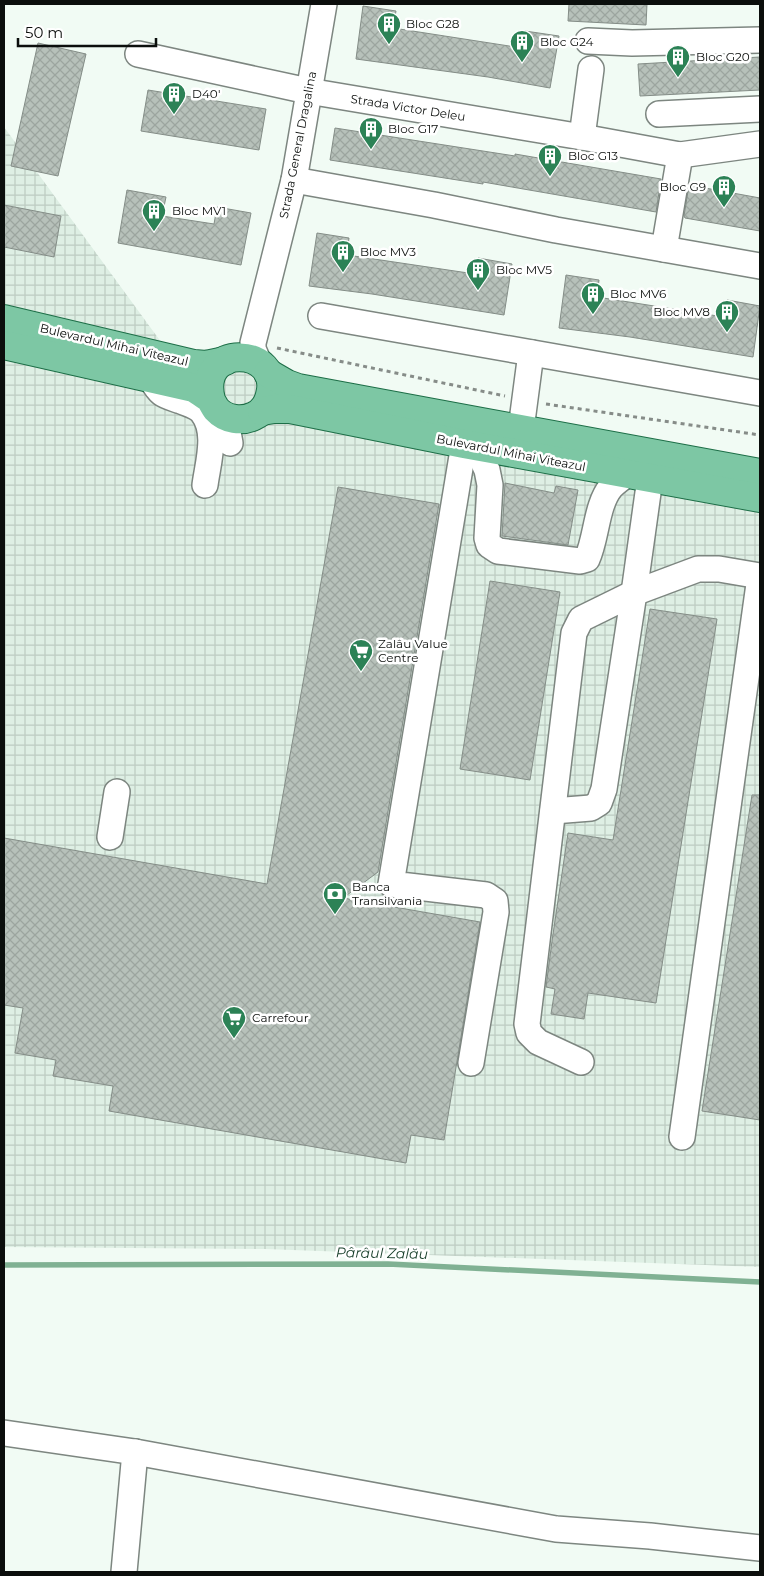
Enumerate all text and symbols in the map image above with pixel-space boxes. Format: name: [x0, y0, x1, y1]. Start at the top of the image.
building icon: Bloc G28: [376, 11, 402, 45]
scale bar: [18, 15, 155, 47]
place label: Bloc G28: [406, 16, 460, 31]
text: 50 m: [25, 23, 63, 42]
building icon: Bloc G24: [509, 29, 535, 63]
place label: Bloc G24: [540, 34, 594, 49]
building icon: Bloc G20: [665, 44, 691, 78]
place label: Bloc G20: [696, 49, 750, 64]
street label: Strada General Dragalina: [276, 70, 319, 220]
building icon: D40': [161, 81, 187, 115]
place label: D40': [192, 86, 220, 101]
street label: Strada Victor Deleu: [350, 91, 467, 124]
building icon: Bloc G17: [358, 116, 384, 150]
place label: Bloc G17: [388, 121, 438, 136]
building icon: Bloc G13: [537, 143, 563, 177]
place label: Bloc G13: [568, 148, 618, 163]
building icon: Bloc G9: [711, 174, 737, 208]
place label: Bloc G9: [660, 179, 706, 194]
building icon: Bloc MV1: [141, 198, 167, 232]
place label: Bloc MV1: [172, 203, 226, 218]
building icon: Bloc MV3: [330, 239, 356, 273]
place label: Bloc MV3: [360, 244, 416, 259]
building icon: Bloc MV5: [465, 257, 491, 291]
place label: Bloc MV5: [496, 262, 552, 277]
building icon: Bloc MV6: [580, 281, 606, 315]
place label: Bloc MV6: [610, 286, 666, 301]
building icon: Bloc MV8: [714, 299, 740, 333]
place label: Bloc MV8: [653, 304, 710, 319]
street label: Bulevardul Mihai Viteazul: [38, 320, 190, 369]
street label: Bulevardul Mihai Viteazul: [435, 431, 587, 474]
place label: Zalău Value Centre: [378, 636, 448, 665]
supermarket icon: Zalău Value Centre: [348, 638, 374, 672]
place label: Banca Transilvania: [352, 879, 422, 908]
bank icon: Banca Transilvania: [322, 881, 348, 915]
supermarket icon: Carrefour: [221, 1005, 247, 1039]
place label: Carrefour: [252, 1010, 309, 1025]
water label: Pârâul Zalău: [336, 1243, 428, 1263]

